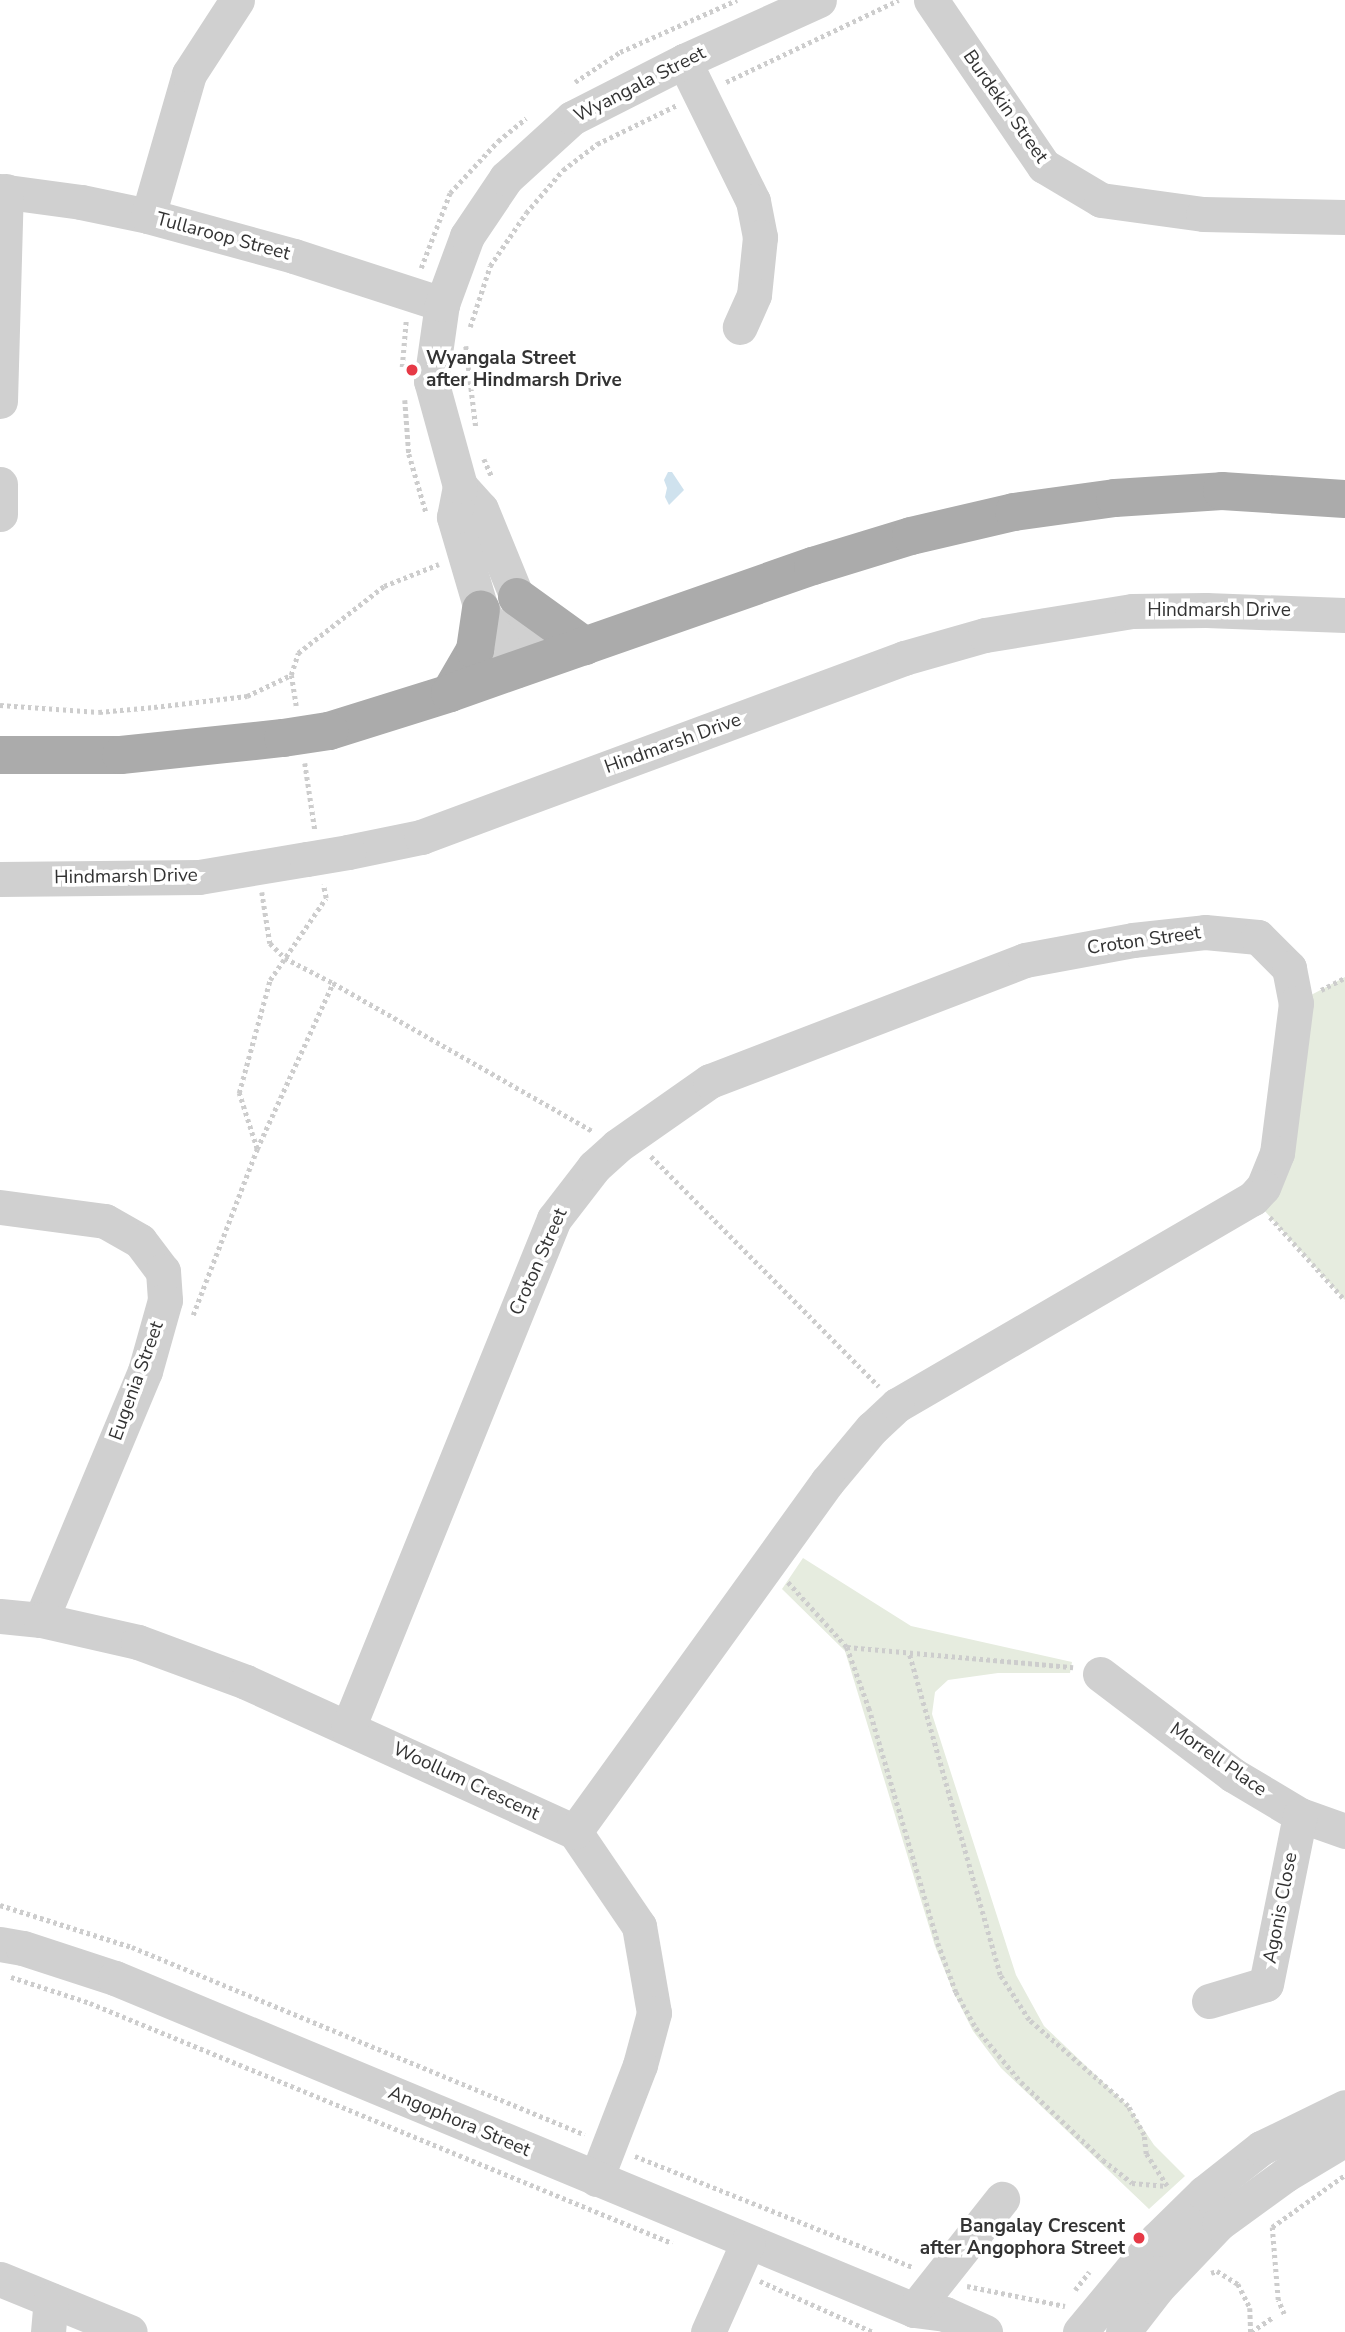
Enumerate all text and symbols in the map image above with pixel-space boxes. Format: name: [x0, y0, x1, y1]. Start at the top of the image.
street label: Wyangala Street: [570, 42, 710, 128]
street label: Burdekin Street: [958, 46, 1052, 168]
street label: Tullaroop Street: [154, 208, 292, 266]
place label: Wyangala Street after Hindmarsh Drive: [426, 348, 622, 392]
marker: Wyangala Street after Hindmarsh Drive: [404, 362, 420, 378]
street label: Hindmarsh Drive: [1147, 600, 1291, 622]
street label: Hindmarsh Drive: [602, 709, 744, 779]
street label: Hindmarsh Drive: [54, 864, 198, 890]
street label: Croton Street: [1086, 922, 1202, 960]
street label: Croton Street: [505, 1205, 573, 1319]
street label: Eugenia Street: [105, 1318, 169, 1444]
street label: Morrell Place: [1165, 1718, 1271, 1802]
street label: Woollum Crescent: [389, 1738, 543, 1826]
street label: Agonis Close: [1259, 1850, 1303, 1966]
street label: Angophora Street: [384, 2082, 534, 2162]
place label: Bangalay Crescent after Angophora Street: [920, 2216, 1125, 2260]
marker: Bangalay Crescent after Angophora Street: [1131, 2230, 1147, 2246]

